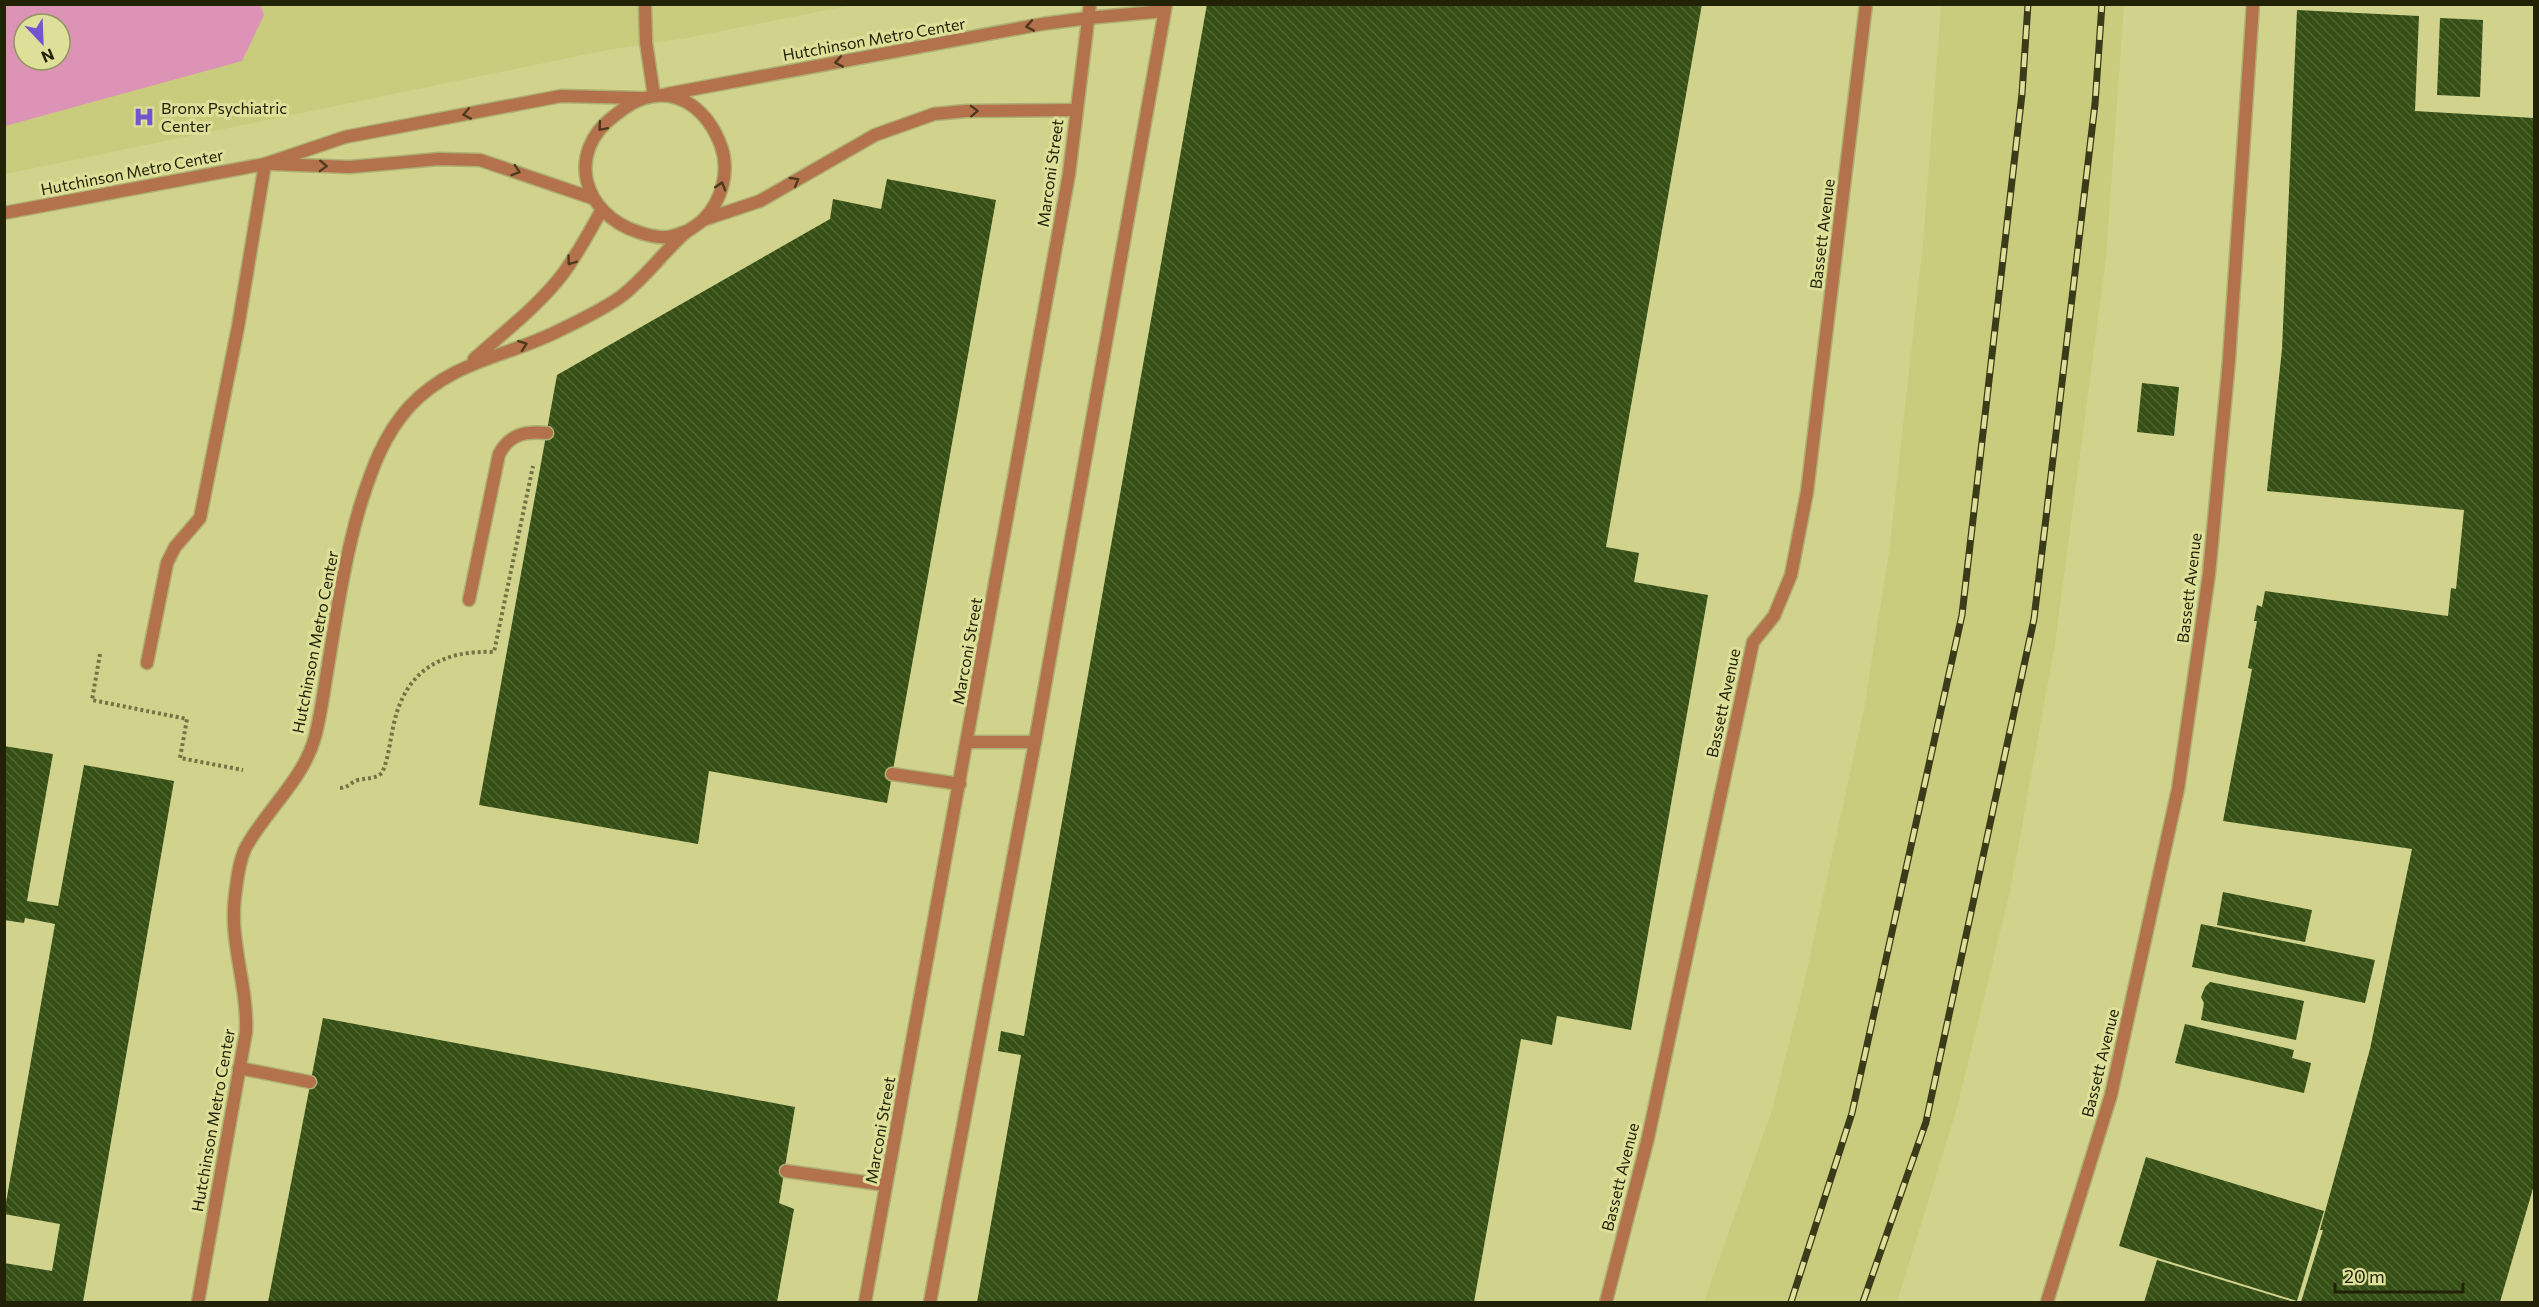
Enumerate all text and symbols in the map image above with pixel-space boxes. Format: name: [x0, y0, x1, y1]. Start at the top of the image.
north arrow: [12, 12, 72, 72]
street label: Hutchinson Metro Center: [781, 13, 968, 64]
one-way arrow: [1026, 20, 1035, 32]
text: N: [39, 45, 57, 67]
one-way arrow: [834, 55, 844, 68]
place label: Bronx Psychiatric Center: [161, 98, 287, 135]
hospital icon: Bronx Psychiatric Center: [132, 105, 156, 129]
one-way arrow: [970, 105, 979, 117]
one-way arrow: [462, 107, 472, 120]
street label: Marconi Street: [1033, 117, 1067, 228]
one-way arrow: [598, 120, 609, 131]
street label: Hutchinson Metro Center: [39, 144, 225, 199]
one-way arrow: [319, 160, 328, 173]
one-way arrow: [510, 164, 521, 176]
one-way arrow: [789, 177, 800, 188]
street label: Bassett Avenue: [1805, 178, 1838, 290]
one-way arrow: [714, 181, 726, 192]
one-way arrow: [567, 255, 578, 266]
one-way arrow: [517, 339, 528, 352]
street label: Bassett Avenue: [2172, 532, 2205, 644]
street label: Hutchinson Metro Center: [287, 548, 342, 735]
street label: Marconi Street: [948, 595, 985, 706]
street label: Bassett Avenue: [1702, 647, 1743, 759]
street label: Bassett Avenue: [2077, 1007, 2122, 1119]
street label: Hutchinson Metro Center: [187, 1026, 238, 1213]
street label: Marconi Street: [861, 1074, 898, 1185]
street label: Bassett Avenue: [1597, 1121, 1642, 1233]
scale bar: [2335, 1256, 2462, 1294]
text: 20 m: [2344, 1265, 2385, 1287]

